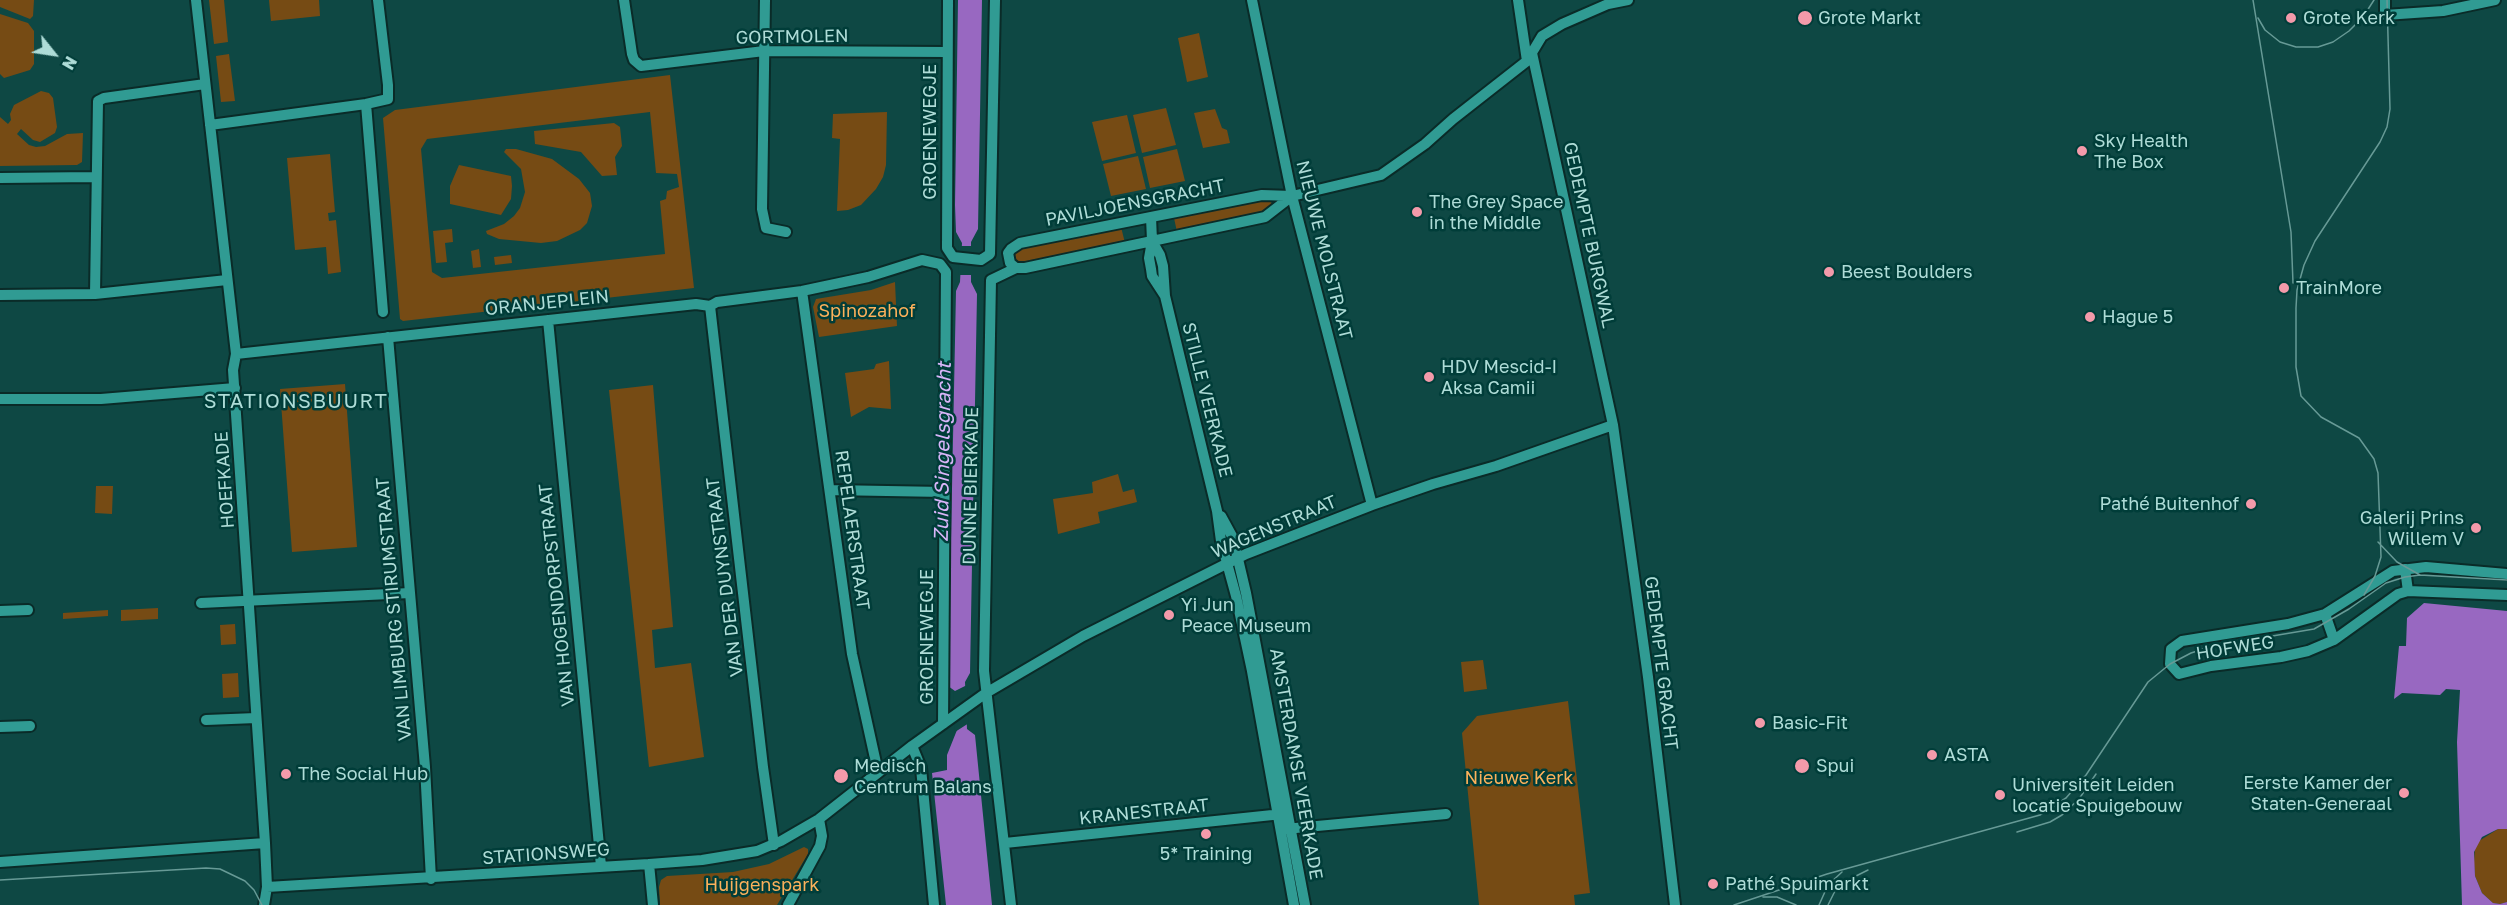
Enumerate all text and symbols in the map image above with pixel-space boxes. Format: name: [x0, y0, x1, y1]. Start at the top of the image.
place label: Grote Markt: [1818, 7, 1921, 29]
place label: Grote Kerk: [2303, 7, 2395, 29]
marker: Grote Markt: [1796, 9, 1814, 27]
marker: Grote Kerk: [2284, 11, 2298, 25]
north arrow: [24, 24, 84, 84]
street label: GORTMOLEN: [735, 25, 849, 49]
text: N: [58, 53, 81, 73]
street label: GROENEWEGJE: [919, 64, 941, 200]
place label: Sky Health The Box: [2094, 130, 2188, 172]
street label: GEDEMPTE BURGWAL: [1559, 140, 1619, 330]
marker: Sky Health The Box: [2075, 144, 2089, 158]
street label: NIEUWE MOLSTRAAT: [1291, 158, 1357, 342]
street label: PAVILJOENSGRACHT: [1044, 175, 1226, 231]
place label: The Grey Space in the Middle: [1429, 191, 1563, 234]
marker: The Grey Space in the Middle: [1410, 205, 1424, 219]
place label: Beest Boulders: [1841, 261, 1973, 283]
marker: Beest Boulders: [1822, 265, 1836, 279]
place label: TrainMore: [2296, 277, 2382, 299]
marker: TrainMore: [2277, 281, 2291, 295]
street label: ORANJEPLEIN: [484, 286, 610, 320]
park label: Spinozahof: [819, 300, 915, 322]
place label: Hague 5: [2102, 306, 2173, 328]
marker: Hague 5: [2083, 310, 2097, 324]
street label: STILLE VEERKADE: [1177, 320, 1237, 480]
place label: HDV Mescid-I Aksa Camii: [1441, 356, 1557, 398]
water label: Zuid Singelsgracht: [929, 362, 957, 542]
marker: HDV Mescid-I Aksa Camii: [1422, 370, 1436, 384]
district label: STATIONSBUURT: [204, 390, 388, 414]
street label: DUNNE BIERKADE: [959, 407, 983, 565]
street label: HOEFKADE: [211, 431, 239, 529]
street label: REPELAERSTRAAT: [830, 449, 874, 611]
street label: VAN LIMBURG STIRUMSTRAAT: [372, 476, 416, 742]
street label: VAN DER DUYNSTRAAT: [702, 476, 748, 678]
street label: VAN HOGENDORPSTRAAT: [535, 483, 579, 707]
street label: WAGENSTRAAT: [1208, 491, 1340, 563]
place label: Pathé Buitenhof: [2099, 493, 2239, 515]
marker: Pathé Buitenhof: [2244, 497, 2258, 511]
place label: Galerij Prins Willem V: [2360, 507, 2464, 550]
marker: Galerij Prins Willem V: [2469, 521, 2483, 535]
street label: GROENEWEGJE: [916, 569, 938, 705]
street label: GEDEMPTE GRACHT: [1640, 575, 1682, 751]
place label: Yi Jun Peace Museum: [1181, 594, 1311, 636]
marker: Yi Jun Peace Museum: [1162, 608, 1176, 622]
street label: HOFWEG: [2194, 631, 2276, 665]
street label: AMSTERDAMSE VEERKADE: [1265, 647, 1327, 881]
place label: Basic-Fit: [1772, 712, 1848, 734]
marker: Basic-Fit: [1753, 716, 1767, 730]
place label: ASTA: [1944, 744, 1989, 766]
marker: ASTA: [1925, 748, 1939, 762]
place label: Medisch Centrum Balans: [854, 755, 992, 798]
place label: Spui: [1816, 755, 1854, 777]
marker: Spui: [1793, 757, 1811, 775]
place label: The Social Hub: [298, 763, 428, 785]
marker: The Social Hub: [279, 767, 293, 781]
marker: Medisch Centrum Balans: [832, 767, 850, 785]
park label: Nieuwe Kerk: [1465, 767, 1573, 789]
place label: Eerste Kamer der Staten-Generaal: [2243, 772, 2392, 814]
place label: Universiteit Leiden locatie Spuigebouw: [2012, 774, 2182, 816]
marker: Eerste Kamer der Staten-Generaal: [2397, 786, 2411, 800]
marker: Universiteit Leiden locatie Spuigebouw: [1993, 788, 2007, 802]
street label: KRANESTRAAT: [1078, 794, 1210, 830]
marker: 5* Training: [1199, 827, 1213, 841]
street label: STATIONSWEG: [482, 839, 610, 869]
place label: 5* Training: [1160, 843, 1252, 865]
place label: Pathé Spuimarkt: [1725, 873, 1869, 895]
park label: Huijgenspark: [705, 874, 819, 896]
marker: Pathé Spuimarkt: [1706, 877, 1720, 891]

